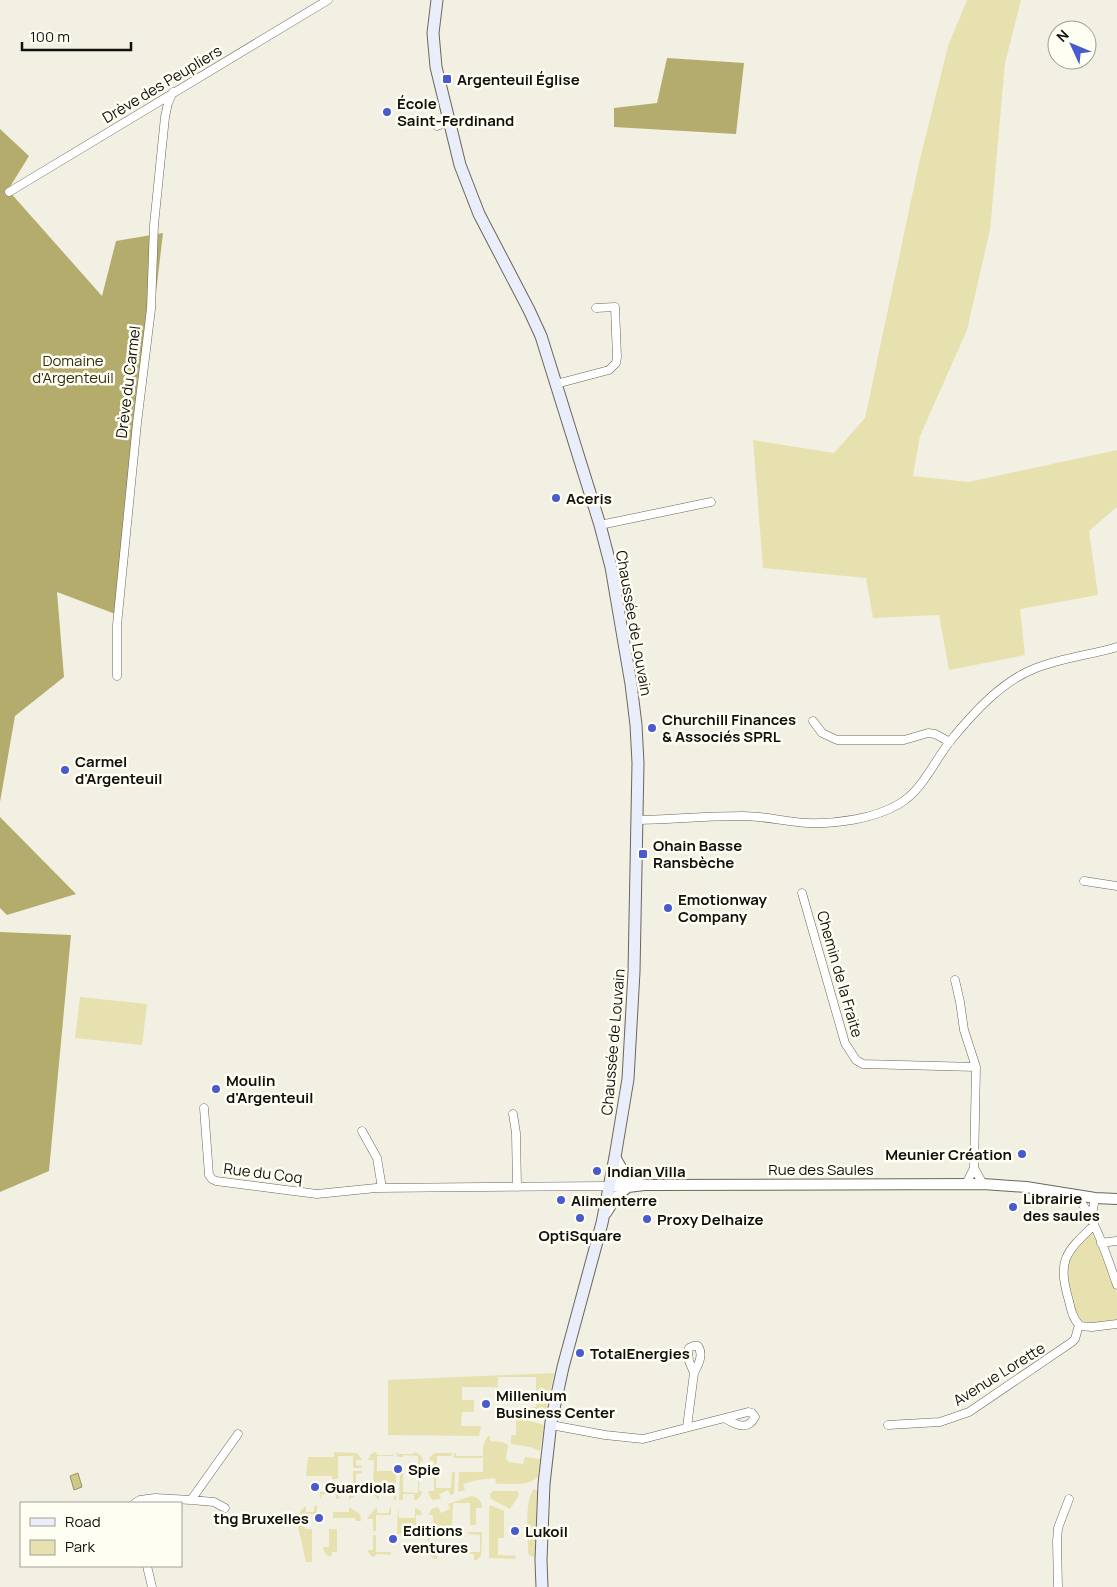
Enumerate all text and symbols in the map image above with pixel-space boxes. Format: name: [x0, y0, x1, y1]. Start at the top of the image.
scale bar: [22, 20, 131, 52]
north arrow: [1047, 20, 1097, 70]
text: N: [1052, 25, 1073, 46]
text: 100 m: [30, 26, 70, 47]
street label: Drève des Peupliers: [98, 40, 226, 128]
place label: Argenteuil Église: [457, 69, 580, 90]
marker: Argenteuil Église: [441, 73, 453, 85]
place label: École Saint-Ferdinand: [397, 93, 514, 131]
marker: École Saint-Ferdinand: [381, 106, 393, 118]
street label: Drève du Carmel: [111, 325, 145, 439]
park label: Domaine d'Argenteuil: [32, 350, 114, 388]
place label: Aceris: [566, 488, 612, 509]
marker: Aceris: [550, 492, 562, 504]
street label: Chaussée de Louvain: [611, 549, 657, 697]
place label: Churchill Finances & Associés SPRL: [662, 709, 796, 747]
marker: Churchill Finances & Associés SPRL: [646, 722, 658, 734]
place label: Carmel d'Argenteuil: [75, 751, 162, 789]
marker: Carmel d'Argenteuil: [59, 764, 71, 776]
place label: Ohain Basse Ransbèche: [653, 835, 742, 873]
marker: Ohain Basse Ransbèche: [637, 848, 649, 860]
place label: Emotionway Company: [678, 889, 768, 927]
marker: Emotionway Company: [662, 902, 674, 914]
street label: Chemin de la Fraite: [812, 908, 868, 1040]
street label: Chaussée de Louvain: [596, 968, 630, 1116]
place label: Moulin d'Argenteuil: [226, 1070, 313, 1108]
marker: Moulin d'Argenteuil: [210, 1083, 222, 1095]
place label: Meunier Création: [885, 1144, 1012, 1165]
marker: Meunier Création: [1016, 1148, 1028, 1160]
street label: Rue du Coq: [222, 1158, 304, 1188]
street label: Rue des Saules: [768, 1159, 874, 1180]
place label: Indian Villa: [607, 1161, 686, 1182]
marker: Indian Villa: [591, 1165, 603, 1177]
place label: Librairie des saules: [1023, 1188, 1100, 1226]
place label: Alimenterre: [571, 1190, 657, 1211]
marker: Alimenterre: [555, 1194, 567, 1206]
marker: Librairie des saules: [1007, 1201, 1019, 1213]
place label: Proxy Delhaize: [657, 1209, 764, 1230]
marker: OptiSquare: [574, 1212, 586, 1224]
marker: Proxy Delhaize: [641, 1213, 653, 1225]
place label: OptiSquare: [538, 1225, 622, 1246]
street label: Avenue Lorette: [949, 1337, 1049, 1411]
place label: TotalEnergies: [590, 1343, 690, 1364]
marker: TotalEnergies: [574, 1347, 586, 1359]
place label: Millenium Business Center: [496, 1385, 615, 1423]
marker: Millenium Business Center: [480, 1398, 492, 1410]
place label: Spie: [408, 1459, 440, 1480]
marker: Spie: [392, 1463, 404, 1475]
place label: Guardiola: [325, 1477, 395, 1498]
marker: Guardiola: [309, 1481, 321, 1493]
legend: [20, 1502, 182, 1567]
place label: thg Bruxelles: [213, 1508, 309, 1529]
text: Road: [65, 1511, 101, 1532]
marker: thg Bruxelles: [313, 1512, 325, 1524]
place label: Editions ventures: [403, 1520, 468, 1558]
place label: Lukoil: [525, 1521, 568, 1542]
marker: Lukoil: [509, 1525, 521, 1537]
marker: Editions ventures: [387, 1533, 399, 1545]
text: Park: [65, 1536, 95, 1557]

